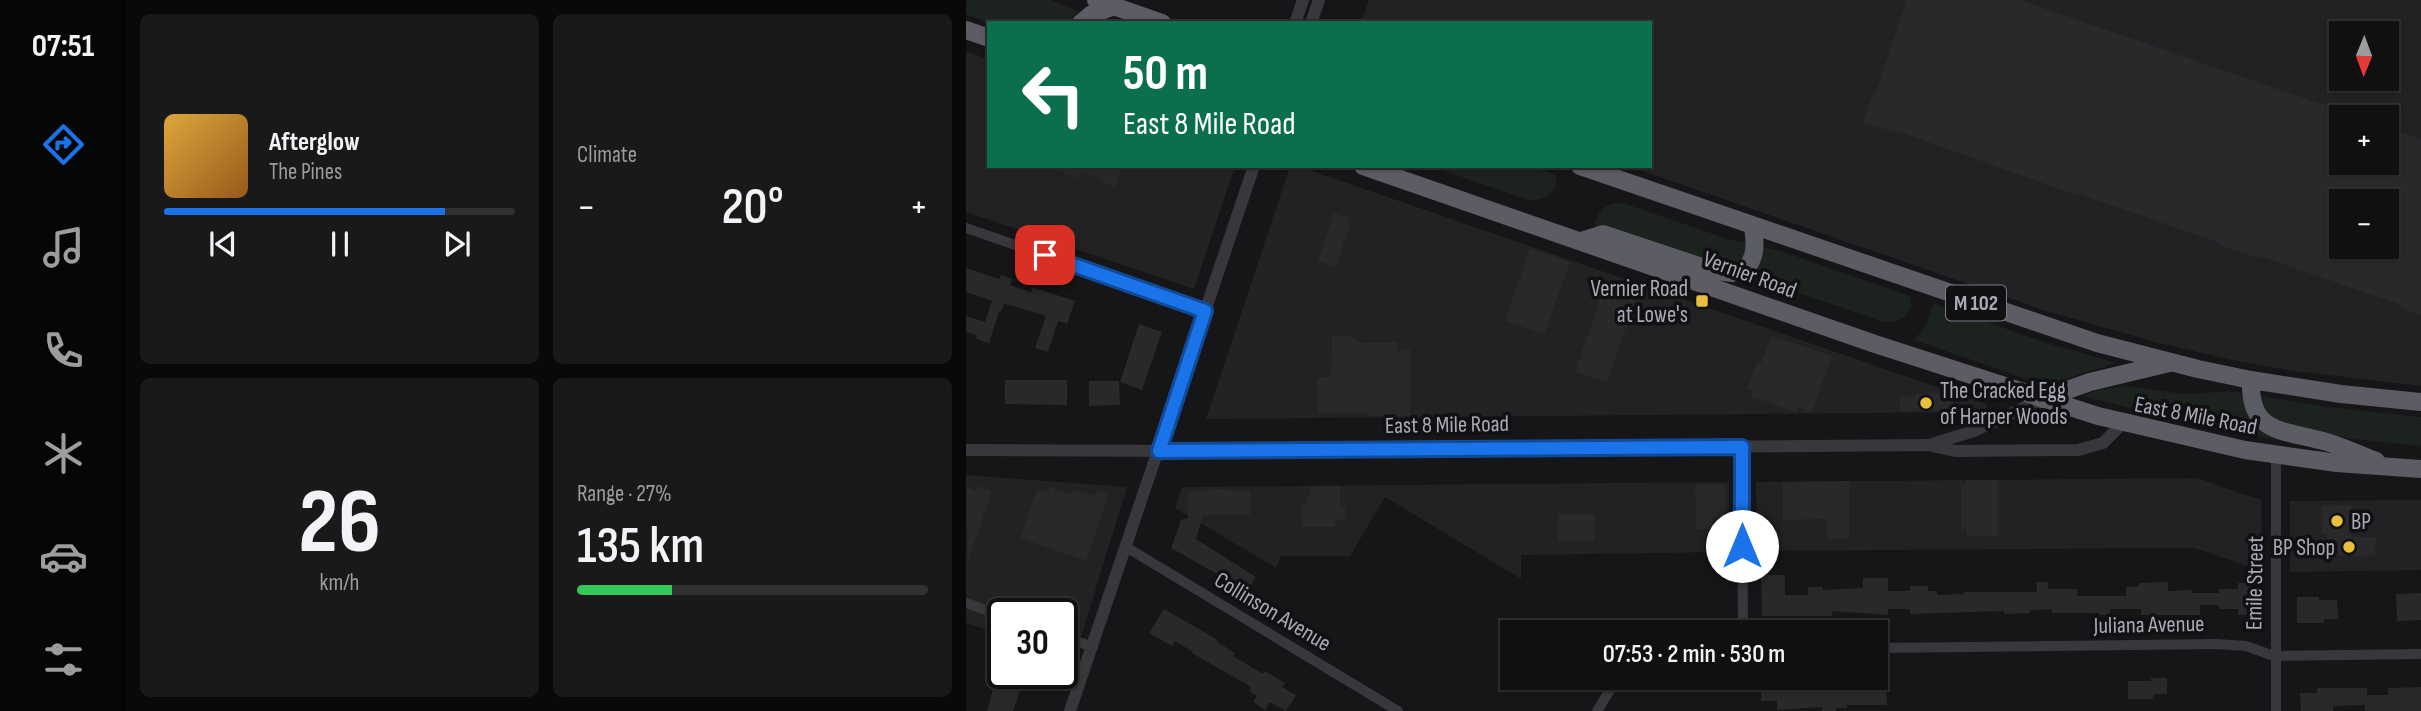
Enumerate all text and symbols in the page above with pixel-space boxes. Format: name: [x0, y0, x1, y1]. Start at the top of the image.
north arrow: [2329, 21, 2399, 91]
map controls: [2329, 21, 2399, 259]
text: 07:51: [32, 27, 94, 66]
text: 50 m: [1123, 45, 1208, 104]
icon: left: [1008, 49, 1099, 140]
text: East 8 Mile Road: [1123, 105, 1296, 144]
button: +: [2329, 105, 2399, 175]
icon: directions: [39, 120, 88, 169]
text: Afterglow: [269, 127, 360, 158]
text: Climate: [577, 141, 637, 169]
text: The Pines: [269, 158, 342, 186]
text: 20°: [721, 176, 784, 239]
text: −: [577, 185, 596, 230]
text: +: [909, 185, 928, 230]
button: −: [2329, 189, 2399, 259]
icon: music: [39, 223, 88, 272]
icon: previous: [204, 225, 242, 263]
icon: pause: [321, 225, 359, 263]
icon: next: [438, 225, 476, 263]
pin: [1015, 225, 1075, 285]
icon: arrive: [1026, 236, 1064, 274]
street label: Vernier Road: [1699, 245, 1800, 305]
place label: Vernier Road at Lowe's: [1591, 275, 1688, 329]
road number: M 102: [1946, 286, 2006, 320]
marker: Vernier Road at Lowe's: [1694, 293, 1710, 309]
icon: phone: [39, 326, 88, 375]
place label: The Cracked Egg of Harper Woods: [1940, 377, 2067, 431]
street label: East 8 Mile Road: [2132, 390, 2259, 442]
marker: The Cracked Egg of Harper Woods: [1918, 395, 1934, 411]
street label: East 8 Mile Road: [1385, 410, 1509, 440]
icon: climate: [39, 429, 88, 478]
text: 26: [298, 469, 381, 578]
text: Range · 27%: [577, 480, 672, 508]
place label: BP: [2351, 508, 2371, 536]
position arrow: [1705, 509, 1779, 583]
marker: BP: [2329, 513, 2345, 529]
text: 135 km: [577, 515, 704, 578]
icon: car: [39, 532, 88, 581]
place label: BP Shop: [2273, 534, 2335, 562]
street label: Emile Street: [2240, 536, 2270, 630]
marker: BP Shop: [2341, 539, 2357, 555]
street label: Collinson Avenue: [1209, 566, 1336, 658]
text: km/h: [320, 569, 359, 597]
speed limit sign: 30: [987, 598, 1078, 689]
street label: Juliana Avenue: [2092, 610, 2205, 640]
icon: filters: [39, 635, 88, 684]
text: 07:53 · 2 min · 530 m: [1603, 639, 1785, 670]

